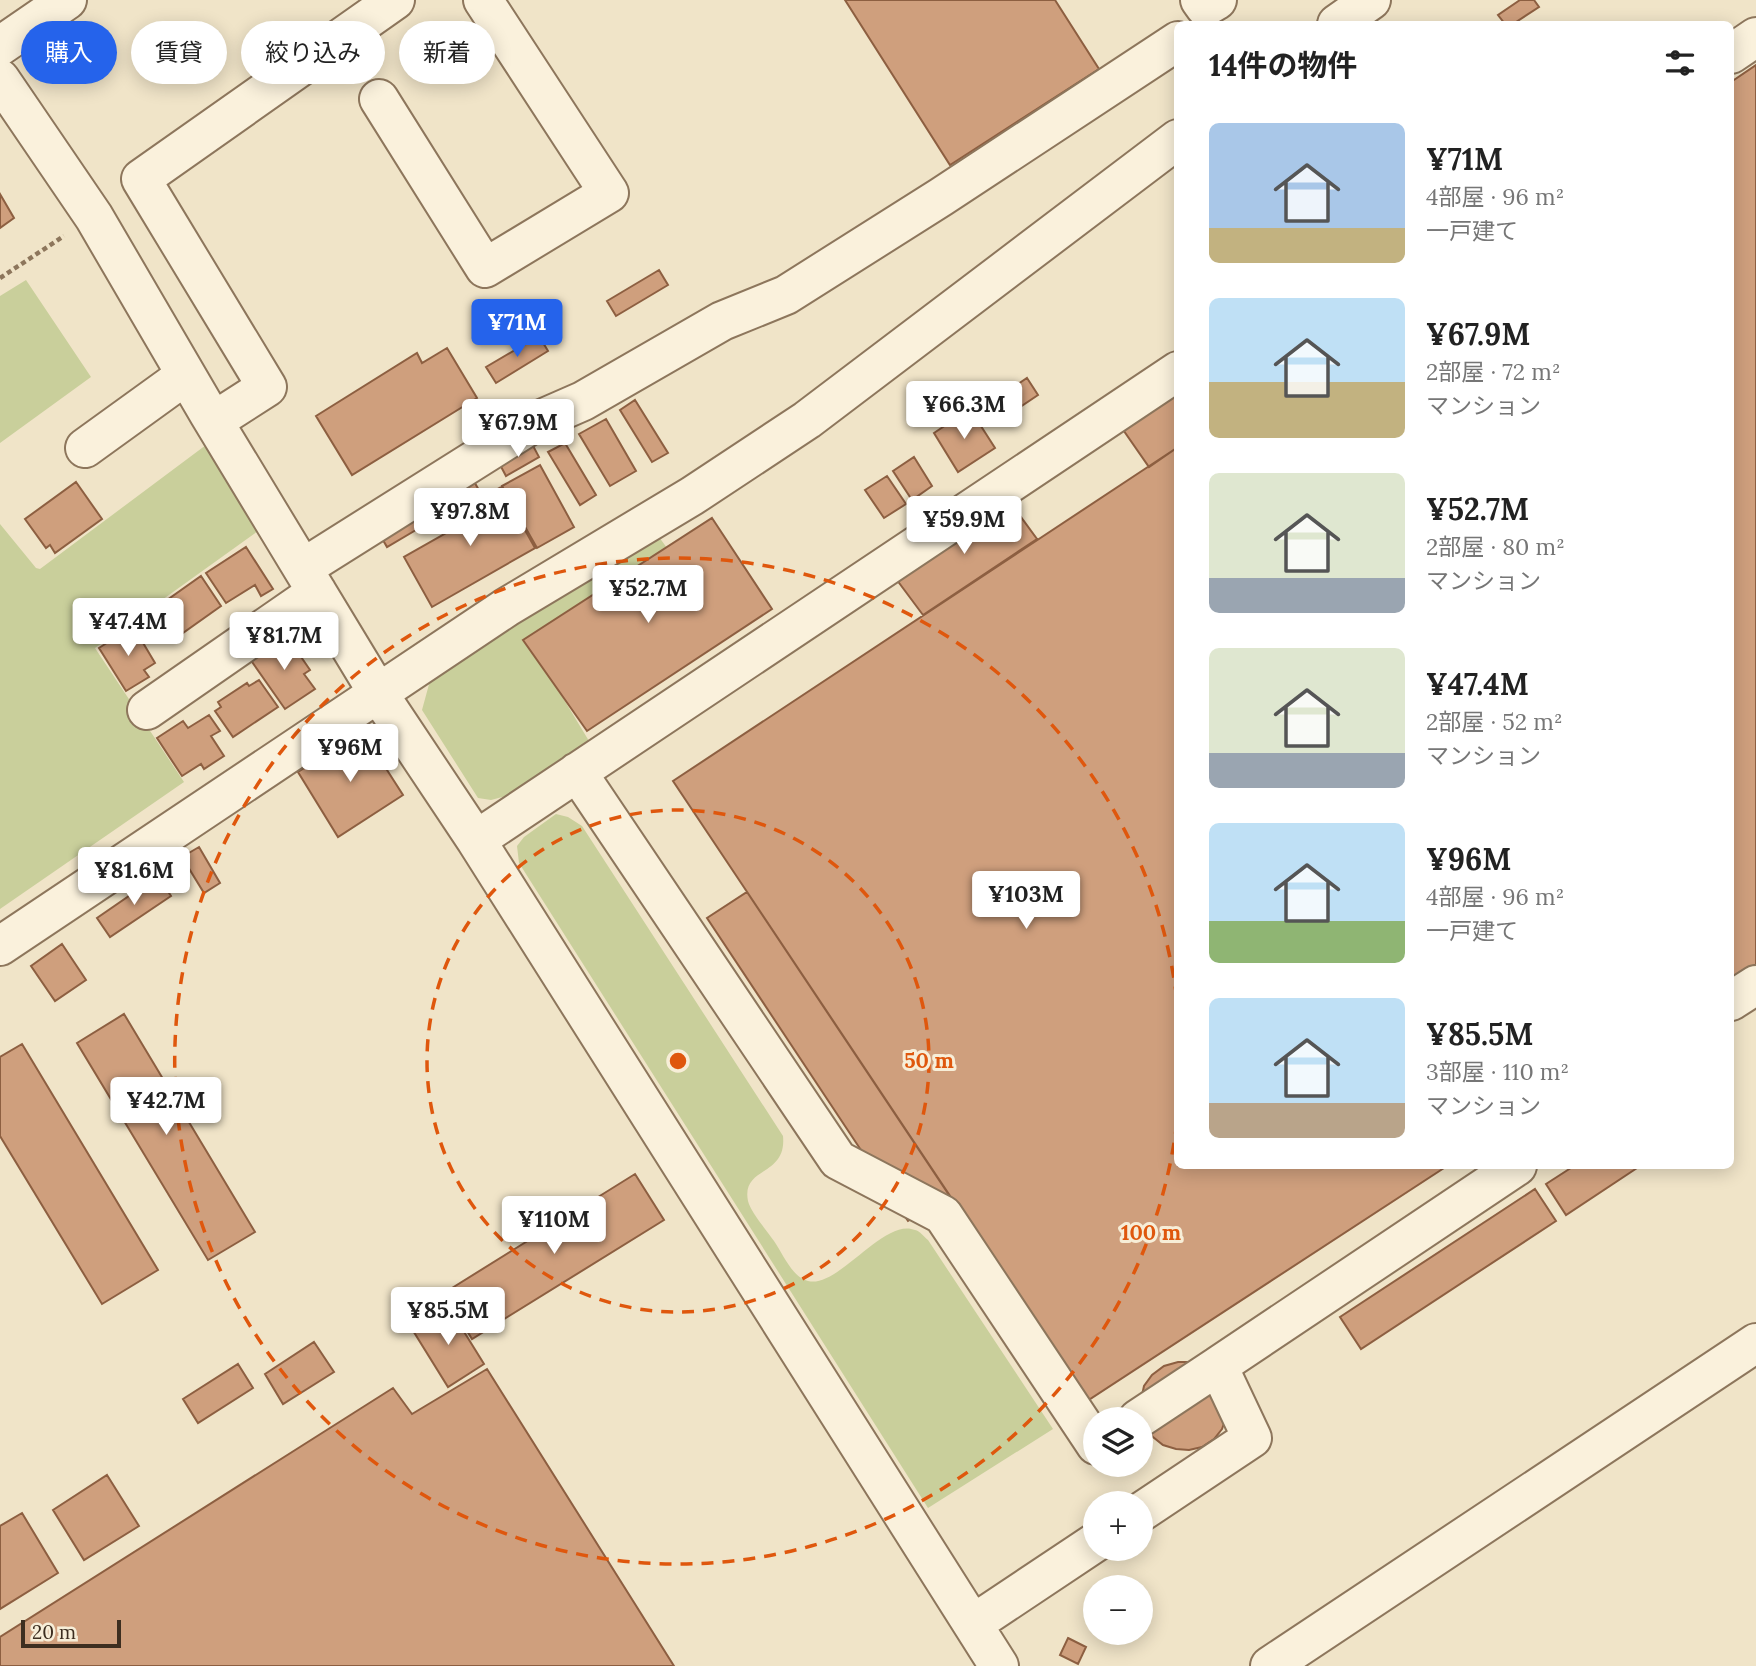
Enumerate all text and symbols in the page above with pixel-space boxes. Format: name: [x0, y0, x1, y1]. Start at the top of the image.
chip: 購入: [21, 21, 117, 84]
chip: 賃貸: [131, 21, 227, 84]
chip: 絞り込み: [241, 21, 385, 84]
chip: 新着: [399, 21, 495, 84]
icon: filters: [1661, 44, 1699, 82]
text: 14件の物件: [1209, 46, 1358, 84]
text: ¥71M: [1426, 140, 1503, 178]
icon: home: [1265, 151, 1349, 235]
text: 4部屋 · 96 m²: [1426, 182, 1564, 211]
text: 一戸建て: [1426, 216, 1518, 245]
pin: ¥71M: [476, 300, 558, 359]
text: ¥71M: [487, 307, 547, 336]
text: ¥67.9M: [1426, 315, 1531, 353]
icon: home: [1265, 326, 1349, 410]
text: 2部屋 · 72 m²: [1426, 357, 1561, 386]
pin: ¥66.3M: [907, 382, 1021, 441]
text: ¥66.3M: [922, 389, 1006, 418]
text: マンション: [1426, 391, 1541, 420]
pin: ¥67.9M: [461, 400, 575, 459]
text: ¥67.9M: [478, 407, 558, 436]
pin: ¥97.8M: [413, 489, 527, 548]
text: ¥52.7M: [1426, 490, 1529, 528]
text: ¥97.8M: [430, 496, 510, 525]
pin: ¥59.9M: [907, 496, 1021, 556]
icon: home: [1265, 501, 1349, 585]
text: ¥59.9M: [923, 504, 1005, 533]
text: 2部屋 · 80 m²: [1426, 532, 1565, 561]
pin: ¥52.7M: [591, 566, 705, 625]
text: マンション: [1426, 566, 1541, 595]
text: ¥52.7M: [608, 573, 688, 602]
pin: ¥47.4M: [71, 598, 185, 658]
text: ¥47.4M: [89, 606, 167, 635]
pin: ¥81.7M: [227, 612, 341, 672]
text: ¥81.7M: [246, 620, 322, 649]
text: ¥47.4M: [1426, 665, 1529, 703]
icon: home: [1265, 676, 1349, 760]
text: 2部屋 · 52 m²: [1426, 707, 1563, 736]
pin: ¥96M: [309, 724, 391, 784]
text: ¥96M: [317, 732, 383, 761]
text: マンション: [1426, 741, 1541, 770]
text: ¥96M: [1426, 840, 1511, 878]
pin: ¥81.6M: [77, 848, 191, 907]
icon: home: [1265, 851, 1349, 935]
text: ¥81.6M: [94, 855, 174, 884]
pin: ¥103M: [977, 872, 1075, 931]
text: ¥103M: [988, 879, 1064, 908]
text: 4部屋 · 96 m²: [1426, 882, 1564, 911]
text: 一戸建て: [1426, 916, 1518, 945]
text: ¥85.5M: [1426, 1015, 1533, 1053]
icon: home: [1265, 1026, 1349, 1110]
text: 50 m: [904, 1047, 954, 1074]
centre of rings: [666, 1049, 690, 1073]
text: 3部屋 · 110 m²: [1426, 1057, 1569, 1086]
pin: ¥42.7M: [109, 1078, 223, 1137]
text: ¥42.7M: [126, 1085, 206, 1114]
text: マンション: [1426, 1091, 1541, 1120]
pin: ¥110M: [505, 1196, 603, 1256]
text: ¥110M: [518, 1204, 590, 1233]
text: 100 m: [1121, 1219, 1181, 1246]
pin: ¥85.5M: [391, 1288, 505, 1347]
text: ¥85.5M: [407, 1295, 489, 1324]
map controls: [1083, 1407, 1153, 1645]
button: layers: [1083, 1407, 1153, 1477]
button: +: [1083, 1491, 1153, 1561]
button: −: [1083, 1575, 1153, 1645]
scale bar: [21, 1617, 121, 1649]
text: 20 m: [32, 1620, 76, 1644]

